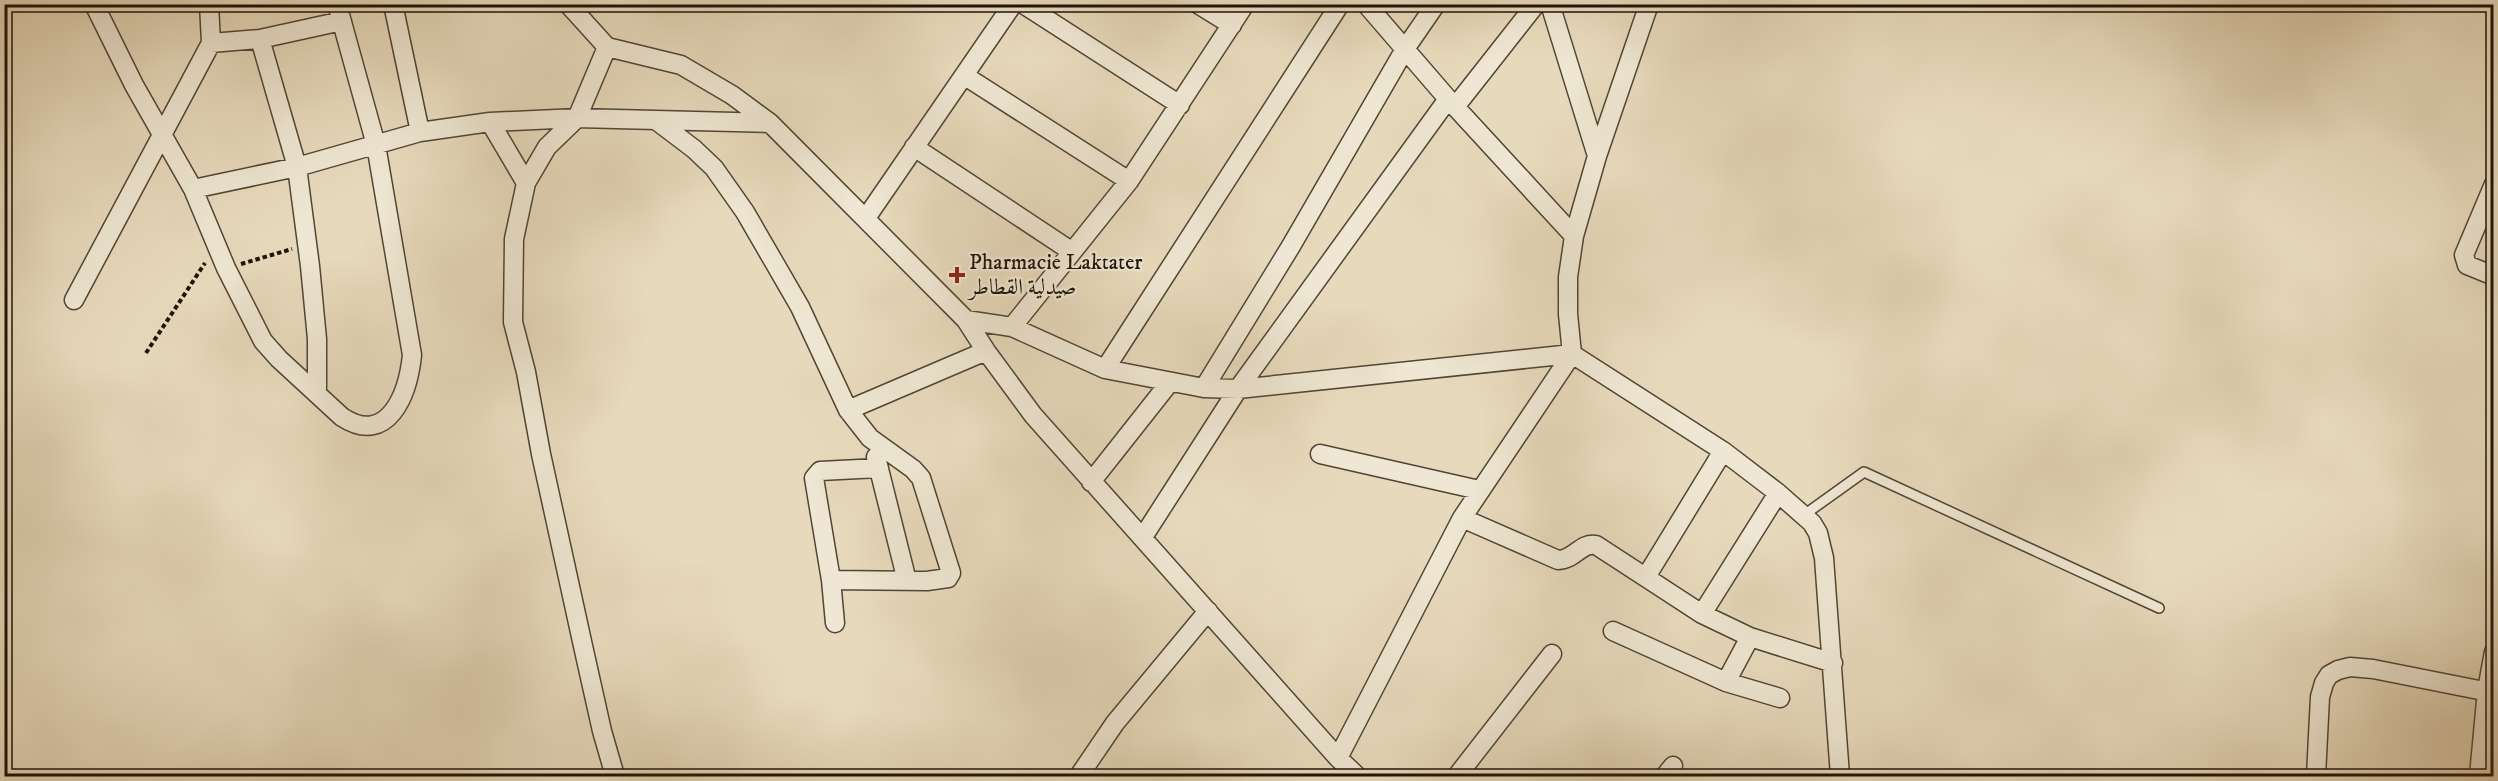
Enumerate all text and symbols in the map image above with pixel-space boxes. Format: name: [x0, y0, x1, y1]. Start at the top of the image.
place label: Pharmacie Laktater صيدلية القطاطر: [967, 249, 1143, 301]
marker: Pharmacie Laktater صيدلية القطاطر: [950, 268, 964, 282]

